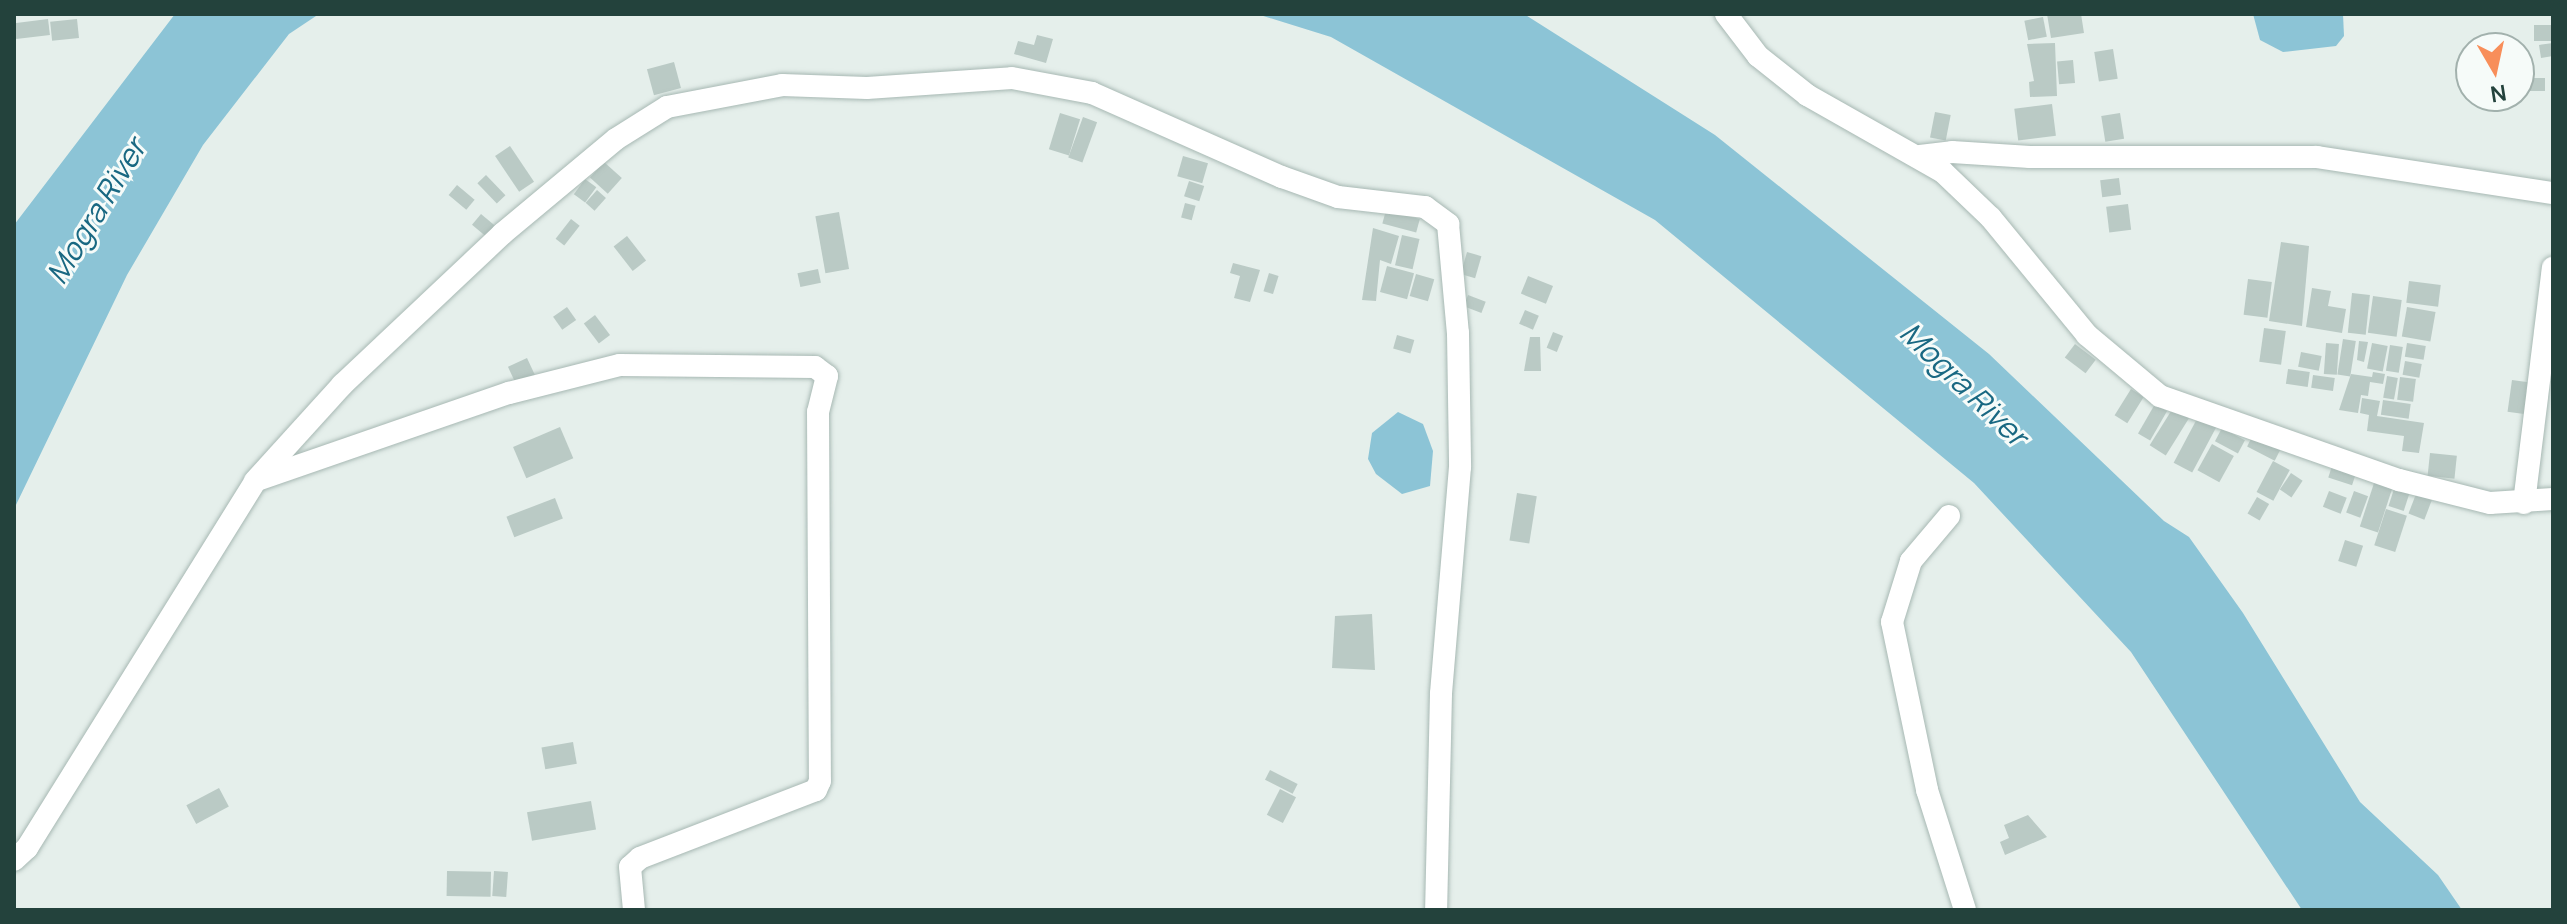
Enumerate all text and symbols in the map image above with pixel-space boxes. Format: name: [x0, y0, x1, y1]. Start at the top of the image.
north arrow: [2455, 32, 2535, 112]
text: N: [2488, 78, 2509, 110]
water label: Mogra River: [39, 132, 153, 290]
water label: Mogra River: [1893, 315, 2035, 453]

